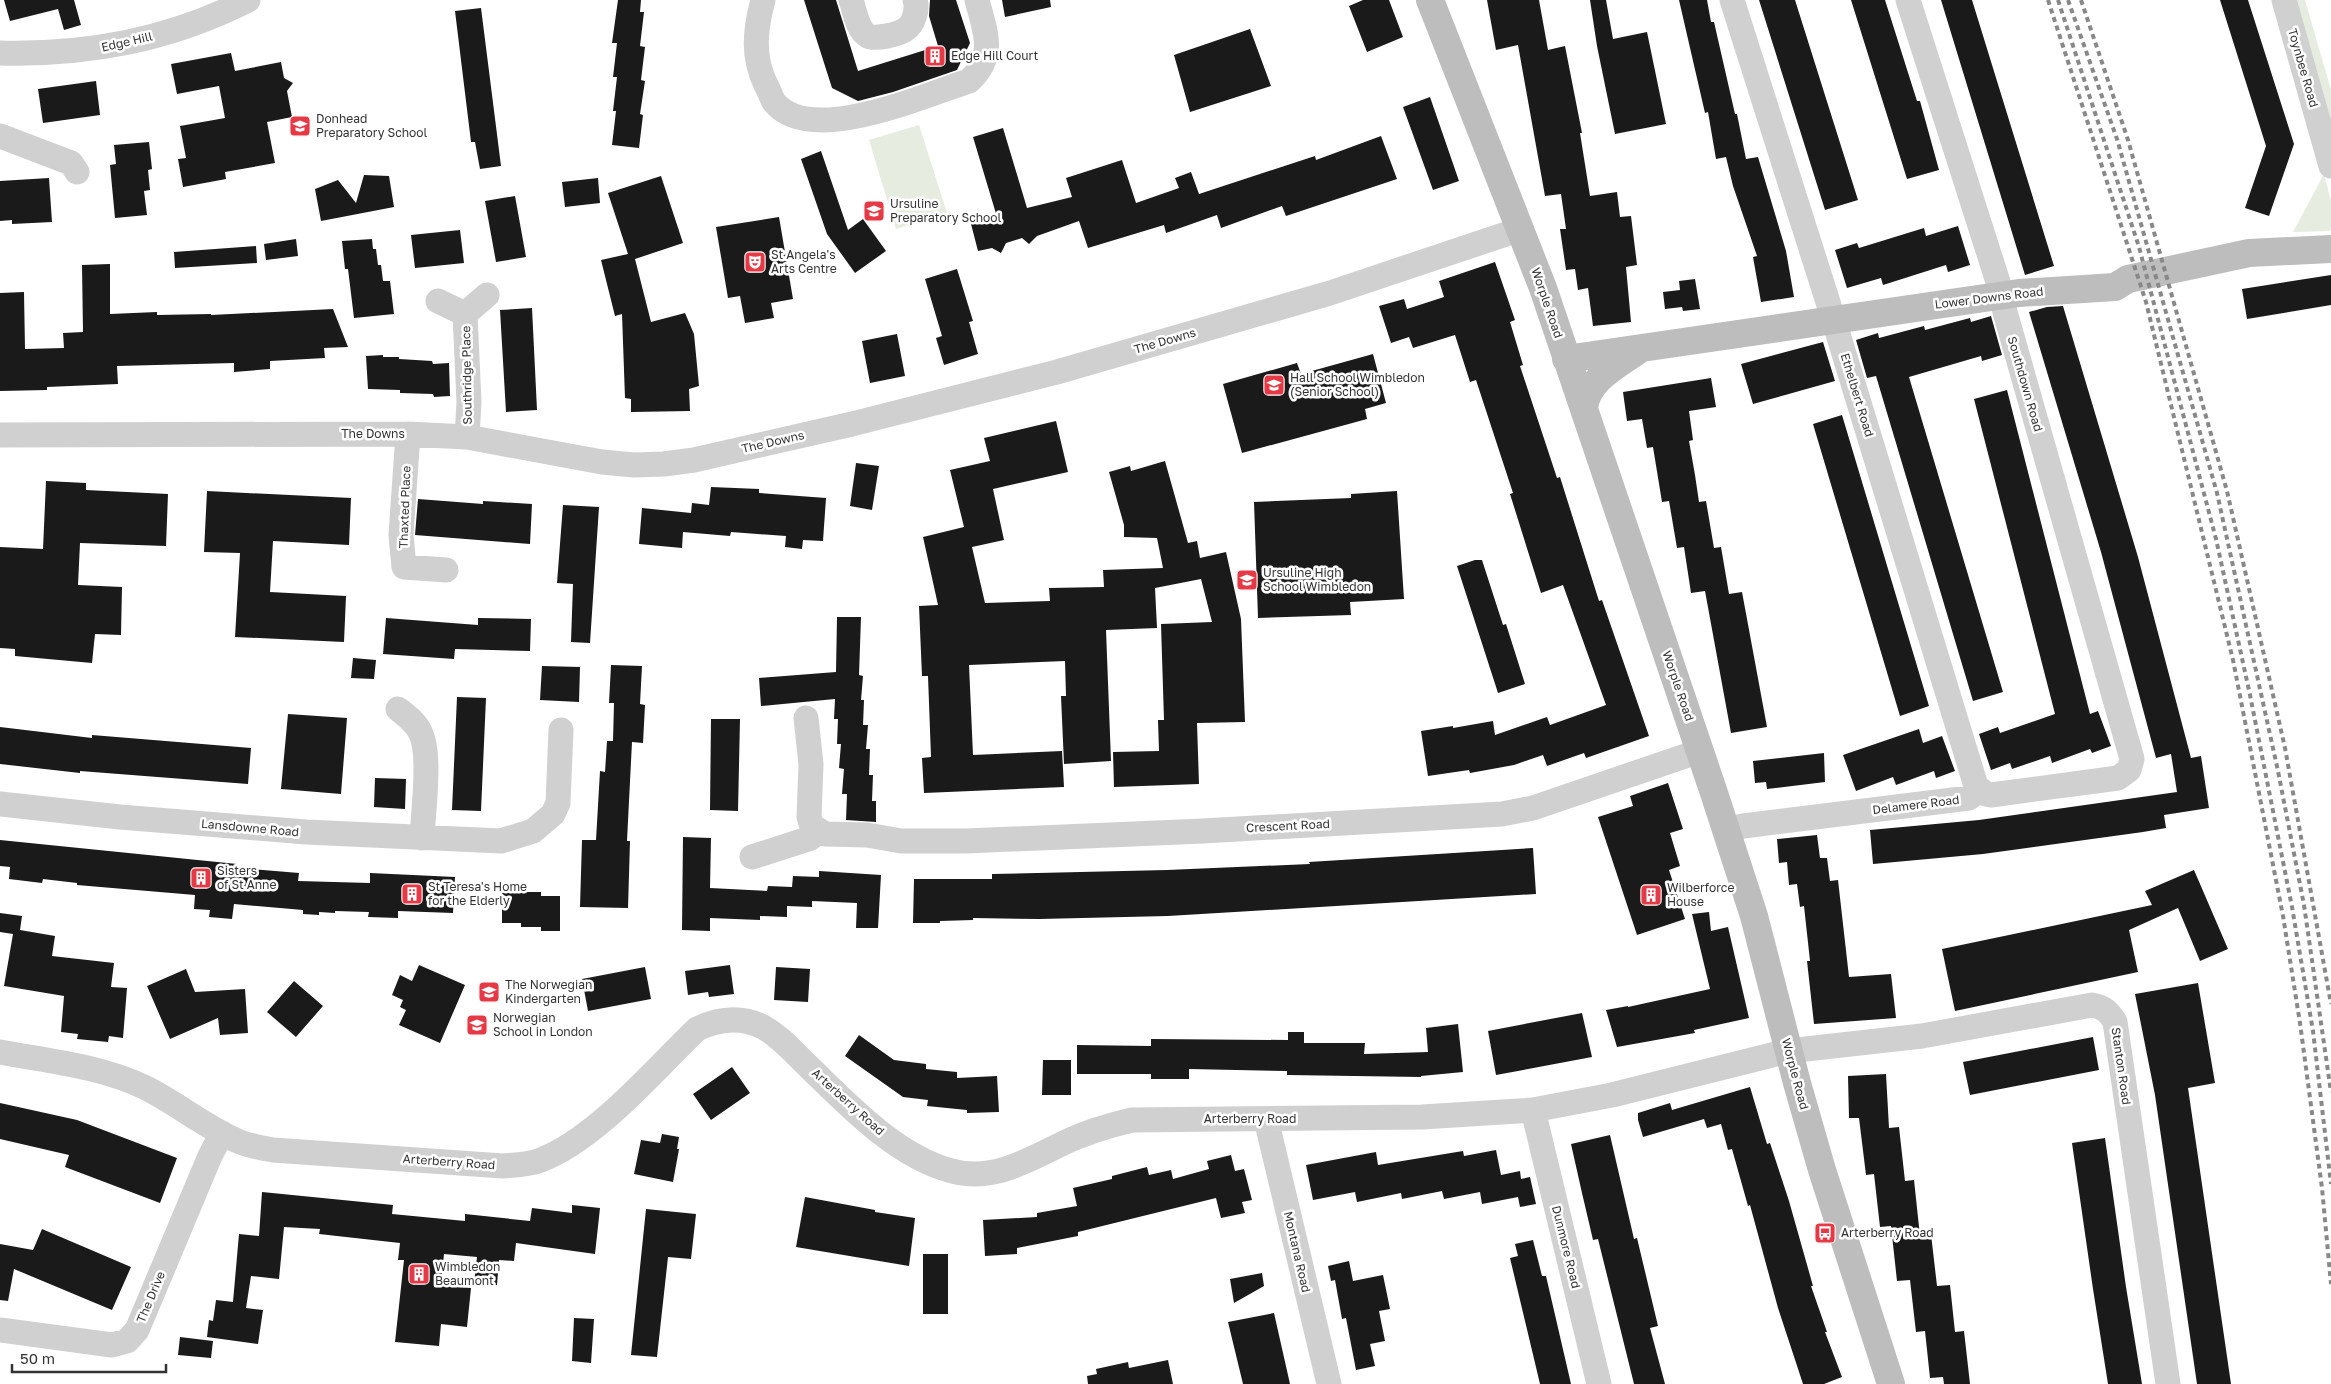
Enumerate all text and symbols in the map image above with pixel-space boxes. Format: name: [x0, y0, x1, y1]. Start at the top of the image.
street label: Toynbee Road: [2285, 27, 2322, 109]
street label: Edge Hill: [100, 28, 154, 55]
building icon: Edge Hill Court: [923, 44, 947, 68]
place label: Edge Hill Court: [951, 48, 1038, 63]
place label: Donhead Preparatory School: [316, 111, 428, 140]
school or university icon: Donhead Preparatory School: [288, 114, 312, 138]
place label: Ursuline Preparatory School: [890, 196, 1002, 225]
school or university icon: Ursuline Preparatory School: [862, 199, 886, 223]
place label: St Angela's Arts Centre: [771, 247, 837, 276]
theatre icon: St Angela's Arts Centre: [743, 250, 767, 274]
street label: Worple Road: [1528, 266, 1567, 340]
street label: Lower Downs Road: [1934, 283, 2044, 312]
street label: Southridge Place: [458, 325, 475, 425]
street label: The Downs: [1132, 325, 1198, 357]
street label: Southdown Road: [2005, 335, 2046, 433]
street label: Ethelbert Road: [1838, 351, 1877, 439]
place label: Hall School Wimbledon (Senior School): [1290, 370, 1425, 399]
school or university icon: Hall School Wimbledon (Senior School): [1262, 373, 1286, 397]
street label: The Downs: [341, 426, 405, 441]
street label: The Downs: [740, 427, 806, 456]
street label: Thaxted Place: [396, 465, 413, 549]
place label: Ursuline High School Wimbledon: [1263, 565, 1371, 594]
school or university icon: Ursuline High School Wimbledon: [1235, 568, 1259, 592]
street label: Worple Road: [1659, 649, 1698, 723]
street label: Delamere Road: [1872, 792, 1960, 817]
street label: Lansdowne Road: [200, 816, 300, 839]
street label: Crescent Road: [1246, 816, 1330, 835]
place label: Sisters of St Anne: [217, 863, 277, 892]
building icon: Sisters of St Anne: [189, 866, 213, 890]
place label: St Teresa's Home for the Elderly: [428, 879, 527, 908]
place label: Wilberforce House: [1667, 880, 1734, 909]
building icon: St Teresa's Home for the Elderly: [400, 882, 424, 906]
building icon: Wilberforce House: [1639, 883, 1663, 907]
place label: The Norwegian Kindergarten: [505, 977, 592, 1006]
school or university icon: The Norwegian Kindergarten: [477, 980, 501, 1004]
place label: Norwegian School in London: [493, 1010, 593, 1039]
school or university icon: Norwegian School in London: [465, 1013, 489, 1037]
street label: Stanton Road: [2109, 1026, 2134, 1106]
street label: Worple Road: [1779, 1036, 1812, 1111]
street label: Arterberry Road: [809, 1065, 888, 1138]
street label: Arterberry Road: [1204, 1111, 1296, 1126]
street label: Arterberry Road: [402, 1151, 496, 1172]
street label: Dunmore Road: [1549, 1204, 1584, 1290]
street label: Montana Road: [1281, 1210, 1314, 1294]
bus stop icon: Arterberry Road: [1813, 1221, 1837, 1245]
place label: Arterberry Road: [1841, 1225, 1934, 1240]
place label: Wimbledon Beaumont: [435, 1259, 500, 1288]
building icon: Wimbledon Beaumont: [407, 1262, 431, 1286]
street label: The Drive: [133, 1269, 168, 1325]
scale bar: [12, 1342, 166, 1374]
text: 50 m: [20, 1349, 55, 1367]

